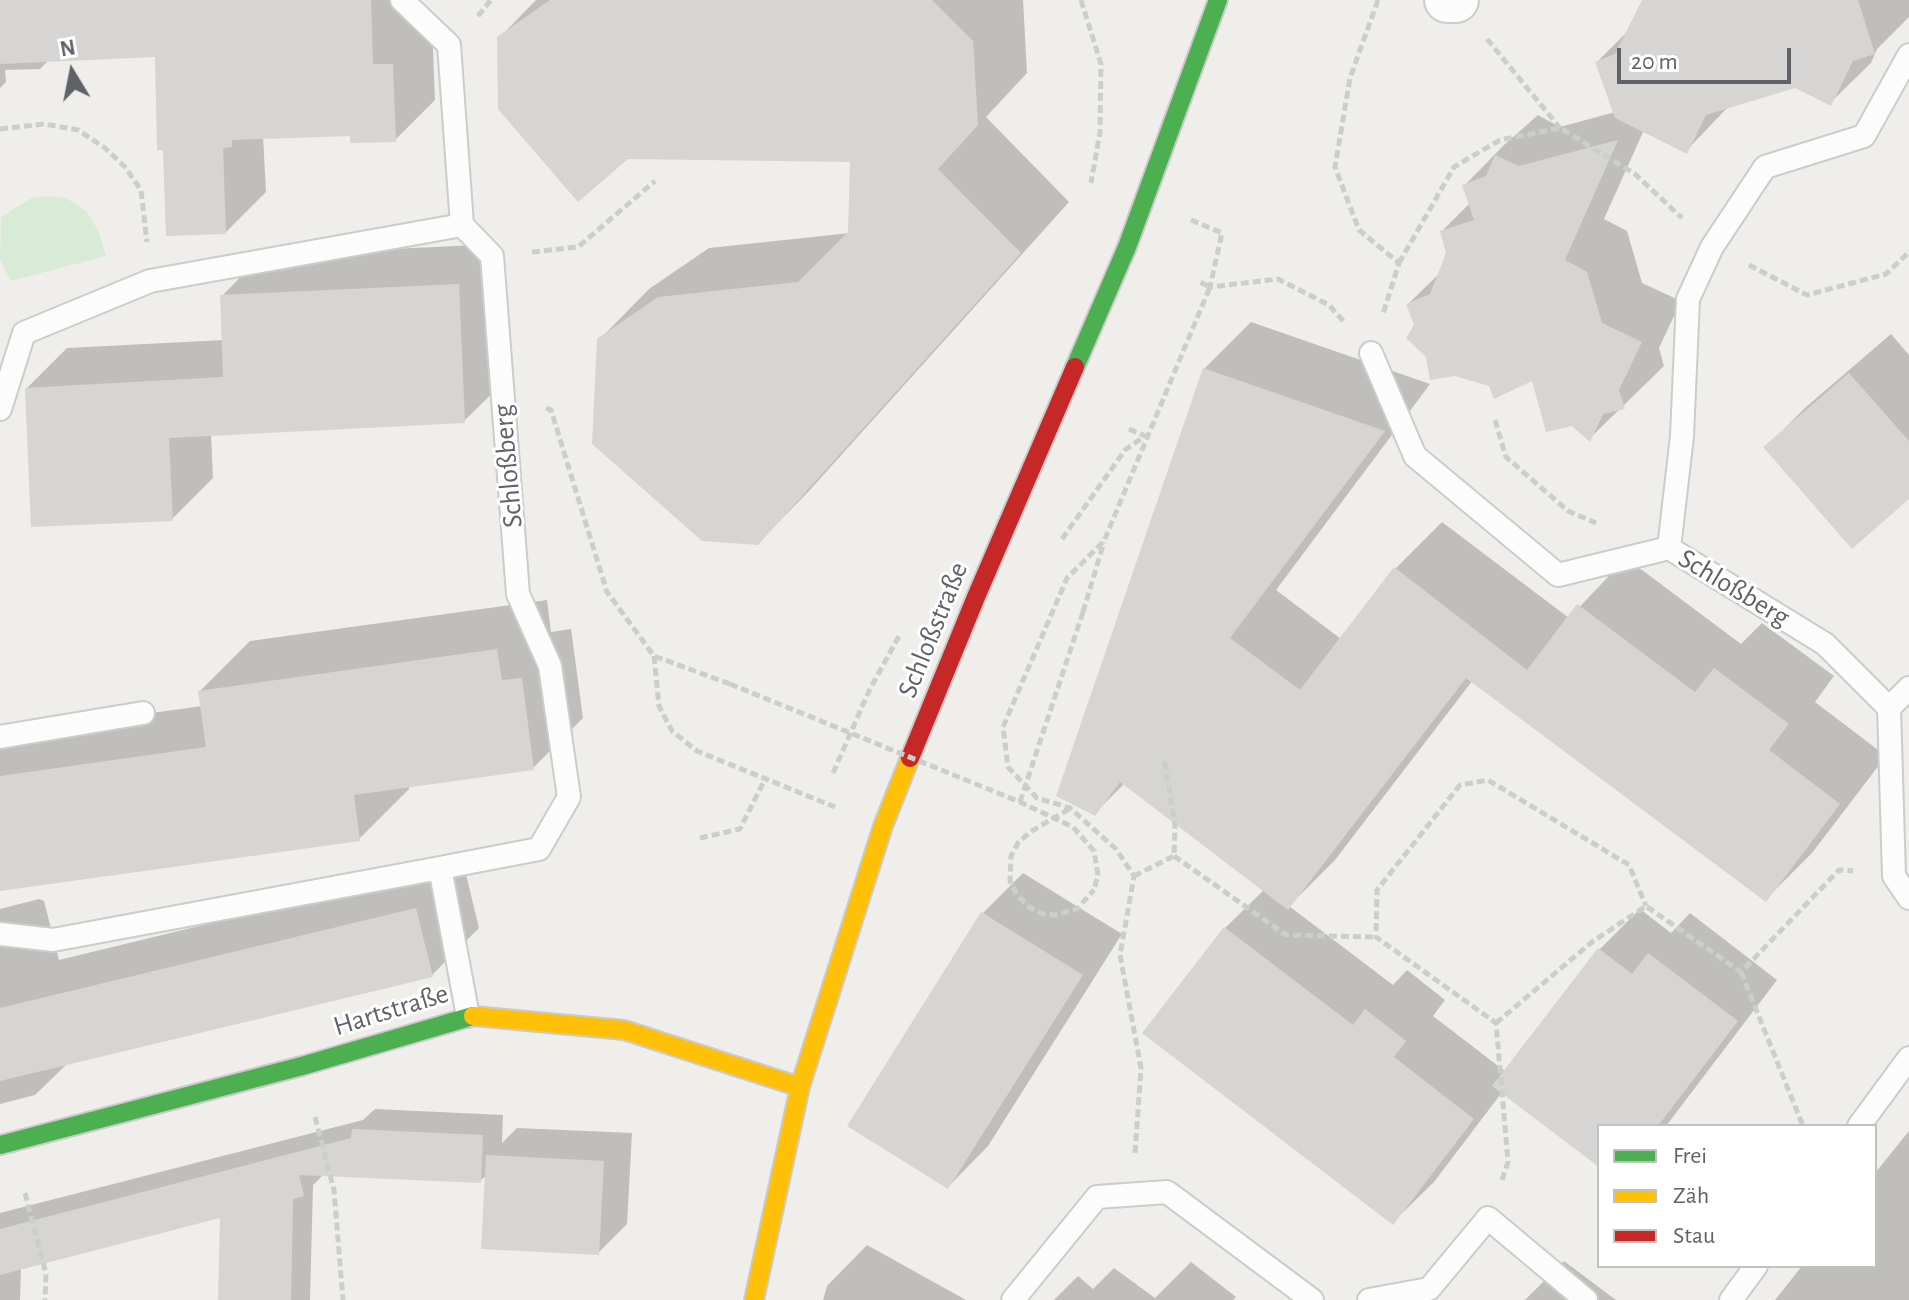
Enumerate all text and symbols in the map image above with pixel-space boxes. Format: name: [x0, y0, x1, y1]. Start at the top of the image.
north arrow: [32, 32, 112, 112]
scale bar: [1621, 32, 1795, 82]
text: N: [58, 36, 77, 61]
text: 20 m: [1631, 50, 1678, 74]
street label: Schloßberg: [486, 403, 530, 529]
street label: Schloßberg: [1672, 542, 1796, 634]
street label: Schloßstraße: [891, 557, 975, 703]
street label: Hartstraße: [329, 977, 453, 1043]
legend: [1597, 1124, 1877, 1268]
text: Frei: [1673, 1144, 1707, 1168]
text: Zäh: [1673, 1184, 1709, 1208]
text: Stau: [1673, 1224, 1715, 1248]

